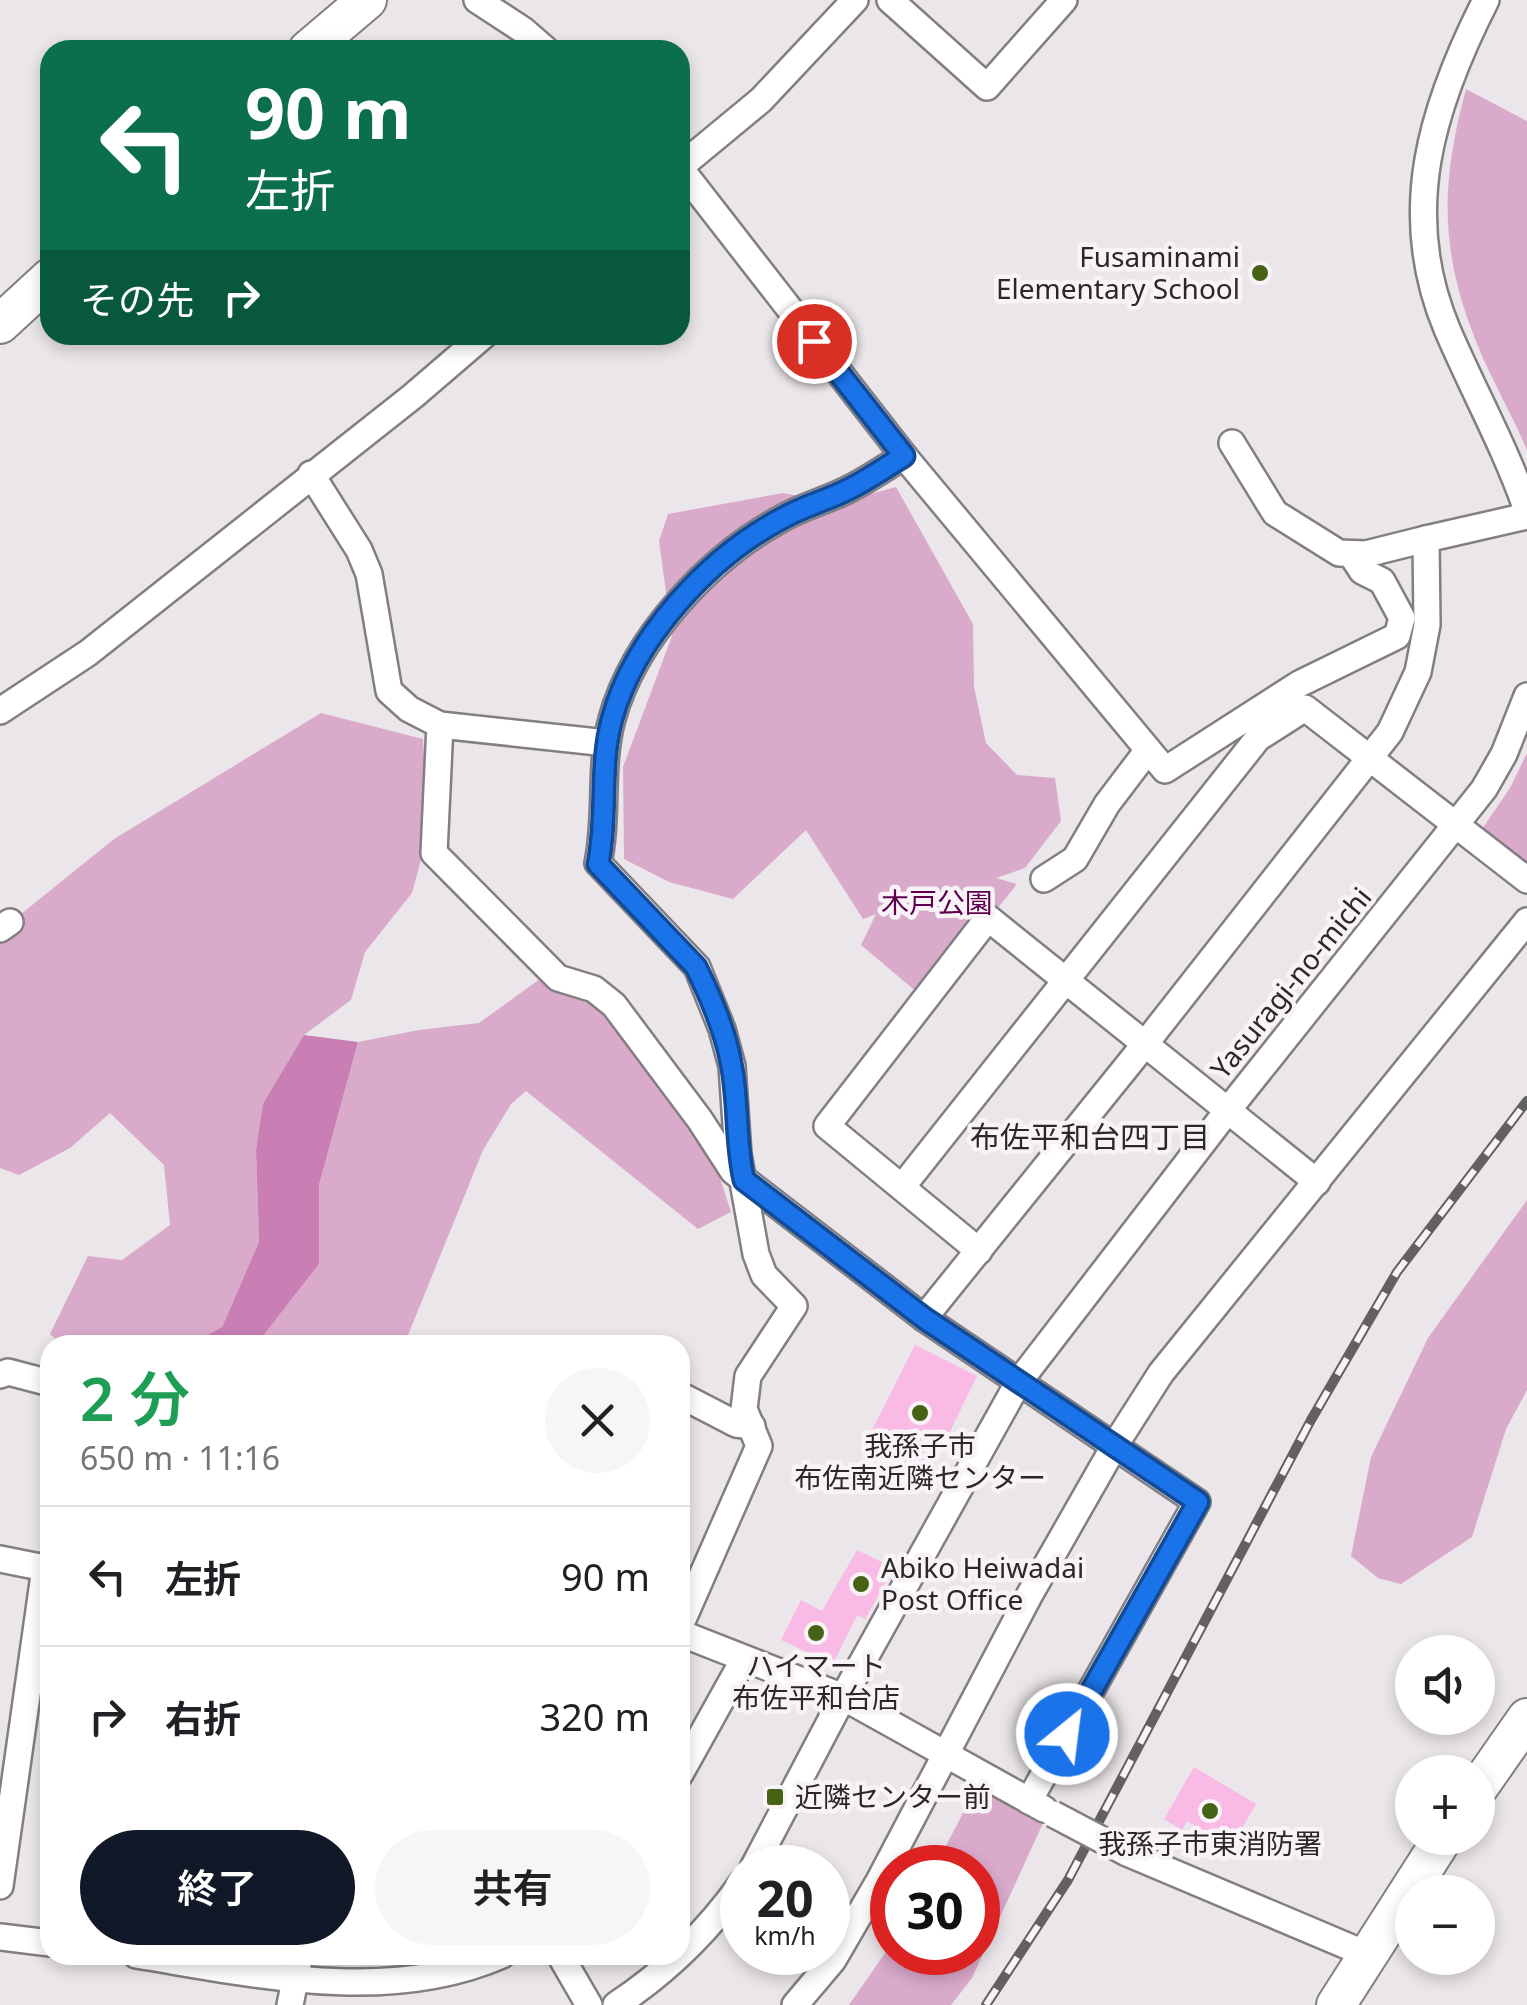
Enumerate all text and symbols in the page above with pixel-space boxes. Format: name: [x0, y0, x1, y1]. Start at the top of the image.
text: 90 m: [245, 64, 412, 160]
icon: left: [80, 80, 210, 210]
text: 左折: [245, 159, 335, 220]
place label: Fusaminami Elementary School: [996, 237, 1240, 307]
marker: Fusaminami Elementary School: [1249, 262, 1271, 284]
icon: right: [214, 270, 269, 325]
text: その先: [80, 273, 194, 325]
pin: [772, 299, 857, 384]
icon: arrive: [787, 314, 842, 369]
street label: Yasuragi-no-michi: [1201, 879, 1379, 1086]
park label: 木戸公園: [881, 883, 993, 921]
district label: 布佐平和台四丁目: [970, 1116, 1210, 1157]
text: 2 分: [80, 1357, 190, 1439]
button: close: [545, 1368, 650, 1473]
marker: 我孫子市 布佐南近隣センター: [909, 1402, 931, 1424]
place label: 我孫子市 布佐南近隣センター: [794, 1426, 1046, 1496]
text: 650 m · 11:16: [80, 1436, 280, 1479]
place label: Abiko Heiwadai Post Office: [881, 1548, 1084, 1618]
icon: left: [80, 1549, 135, 1604]
text: 90 m: [561, 1550, 650, 1602]
text: 左折: [165, 1552, 241, 1604]
marker: Abiko Heiwadai Post Office: [850, 1573, 872, 1595]
marker: ハイマート 布佐平和台店: [805, 1622, 827, 1644]
map controls: [1395, 1635, 1495, 1975]
button: sound: [1395, 1635, 1495, 1735]
place label: ハイマート 布佐平和台店: [732, 1646, 900, 1716]
position arrow: [1015, 1682, 1119, 1786]
icon: right: [80, 1689, 135, 1744]
text: 320 m: [539, 1690, 650, 1742]
text: 右折: [165, 1692, 241, 1744]
button: +: [1395, 1755, 1495, 1855]
place label: 近隣センター前: [795, 1777, 991, 1815]
marker: 近隣センター前: [764, 1786, 786, 1808]
marker: 我孫子市東消防署: [1199, 1800, 1221, 1822]
place label: 我孫子市東消防署: [1098, 1824, 1322, 1862]
button: 終了: [80, 1830, 355, 1945]
button: 共有: [375, 1830, 650, 1945]
speed limit sign: 30: [870, 1845, 1000, 1975]
text: 20: [756, 1864, 814, 1932]
button: −: [1395, 1875, 1495, 1975]
text: km/h: [754, 1918, 816, 1952]

